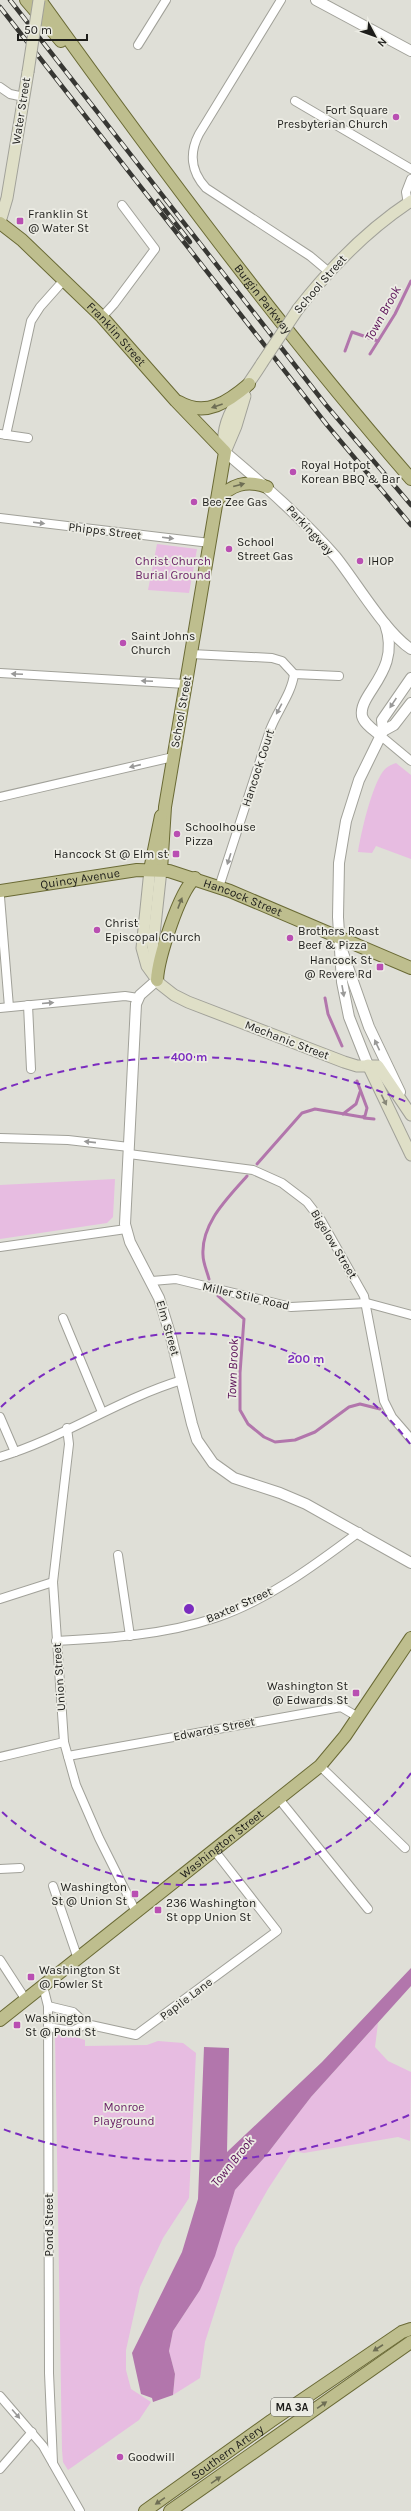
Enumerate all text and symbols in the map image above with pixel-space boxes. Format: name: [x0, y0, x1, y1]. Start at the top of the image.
scale bar: [18, 16, 87, 42]
north arrow: [355, 16, 395, 56]
text: 50 m: [24, 23, 52, 37]
text: N: [375, 35, 390, 49]
street label: Water Street: [9, 76, 33, 146]
place label: Fort Square Presbyterian Church: [277, 103, 388, 131]
marker: Fort Square Presbyterian Church: [391, 112, 401, 122]
place label: Franklin St @ Water St: [28, 207, 89, 235]
marker: Franklin St @ Water St: [15, 216, 25, 226]
street label: School Street: [291, 252, 350, 316]
street label: Burgin Parkway: [231, 261, 295, 337]
water label: Town Brook: [361, 283, 404, 343]
street label: Franklin Street: [84, 299, 149, 369]
one-way arrow: [211, 403, 223, 409]
place label: Royal Hotpot Korean BBQ & Bar: [301, 458, 401, 486]
marker: Royal Hotpot Korean BBQ & Bar: [288, 467, 298, 477]
one-way arrow: [233, 481, 246, 487]
place label: Bee Zee Gas: [202, 495, 268, 509]
marker: Bee Zee Gas: [189, 497, 199, 507]
street label: Parkingway: [283, 502, 337, 558]
one-way arrow: [33, 520, 45, 526]
street label: Phipps Street: [68, 520, 143, 542]
one-way arrow: [162, 535, 174, 542]
place label: School Street Gas: [237, 535, 293, 563]
marker: School Street Gas: [224, 544, 234, 554]
park label: Christ Church Burial Ground: [135, 554, 211, 582]
place label: IHOP: [368, 554, 394, 568]
marker: IHOP: [355, 556, 365, 566]
place label: Saint Johns Church: [131, 629, 195, 657]
marker: Saint Johns Church: [118, 638, 128, 648]
one-way arrow: [11, 670, 23, 677]
street label: School Street: [168, 674, 194, 749]
one-way arrow: [140, 678, 153, 684]
one-way arrow: [389, 698, 397, 709]
one-way arrow: [276, 703, 282, 715]
street label: Hancock Court: [239, 727, 277, 808]
one-way arrow: [129, 763, 141, 769]
place label: Schoolhouse Pizza: [185, 820, 256, 848]
marker: Schoolhouse Pizza: [172, 829, 182, 839]
place label: Hancock St @ Elm st: [54, 847, 168, 861]
marker: Hancock St @ Elm st: [171, 849, 181, 859]
one-way arrow: [225, 853, 231, 865]
street label: Quincy Avenue: [39, 866, 121, 892]
street label: Hancock Street: [202, 876, 285, 920]
one-way arrow: [178, 897, 184, 909]
place label: Christ Episcopal Church: [105, 916, 201, 944]
place label: Brothers Roast Beef & Pizza: [298, 924, 380, 952]
marker: Christ Episcopal Church: [92, 925, 102, 935]
marker: Brothers Roast Beef & Pizza: [285, 933, 295, 943]
place label: Hancock St @ Revere Rd: [304, 953, 372, 981]
marker: Hancock St @ Revere Rd: [375, 962, 385, 972]
one-way arrow: [340, 984, 346, 997]
one-way arrow: [42, 1000, 54, 1006]
street label: Mechanic Street: [243, 1017, 332, 1063]
one-way arrow: [374, 1039, 380, 1050]
text: 400 m: [171, 1050, 207, 1064]
one-way arrow: [381, 1094, 387, 1106]
one-way arrow: [84, 1139, 96, 1145]
street label: Bigelow Street: [308, 1207, 360, 1282]
street label: Miller Stile Road: [201, 1279, 291, 1313]
street label: Elm Street: [153, 1299, 183, 1358]
water label: Town Brook: [224, 1338, 241, 1400]
text: 200 m: [288, 1352, 324, 1366]
street label: Baxter Street: [204, 1584, 275, 1626]
centre of rings: [182, 1602, 196, 1616]
street label: Union Street: [50, 1642, 68, 1712]
place label: Washington St @ Edwards St: [267, 1679, 348, 1707]
marker: Washington St @ Edwards St: [351, 1688, 361, 1698]
street label: Edwards Street: [172, 1714, 256, 1744]
street label: Washington Street: [177, 1806, 266, 1881]
place label: Washington St @ Union St: [51, 1880, 127, 1908]
marker: Washington St @ Union St: [130, 1889, 140, 1899]
place label: 236 Washington St opp Union St: [166, 1896, 256, 1924]
marker: 236 Washington St opp Union St: [153, 1905, 163, 1915]
place label: Washington St @ Fowler St: [39, 1963, 121, 1991]
marker: Washington St @ Fowler St: [26, 1972, 36, 1982]
street label: Papile Lane: [157, 1975, 215, 2023]
place label: Washington St @ Pond St: [25, 2011, 96, 2039]
marker: Washington St @ Pond St: [12, 2020, 22, 2030]
park label: Monroe Playground: [93, 2100, 155, 2128]
water label: Town Brook: [207, 2133, 258, 2190]
street label: Pond Street: [42, 2193, 56, 2257]
one-way arrow: [372, 2345, 383, 2352]
road number: MA 3A: [271, 2398, 313, 2416]
one-way arrow: [317, 2401, 327, 2409]
one-way arrow: [11, 2409, 20, 2418]
street label: Southern Artery: [188, 2422, 266, 2483]
place label: Goodwill: [128, 2450, 175, 2464]
marker: Goodwill: [115, 2452, 125, 2462]
one-way arrow: [211, 2476, 221, 2484]
one-way arrow: [155, 2497, 165, 2505]

